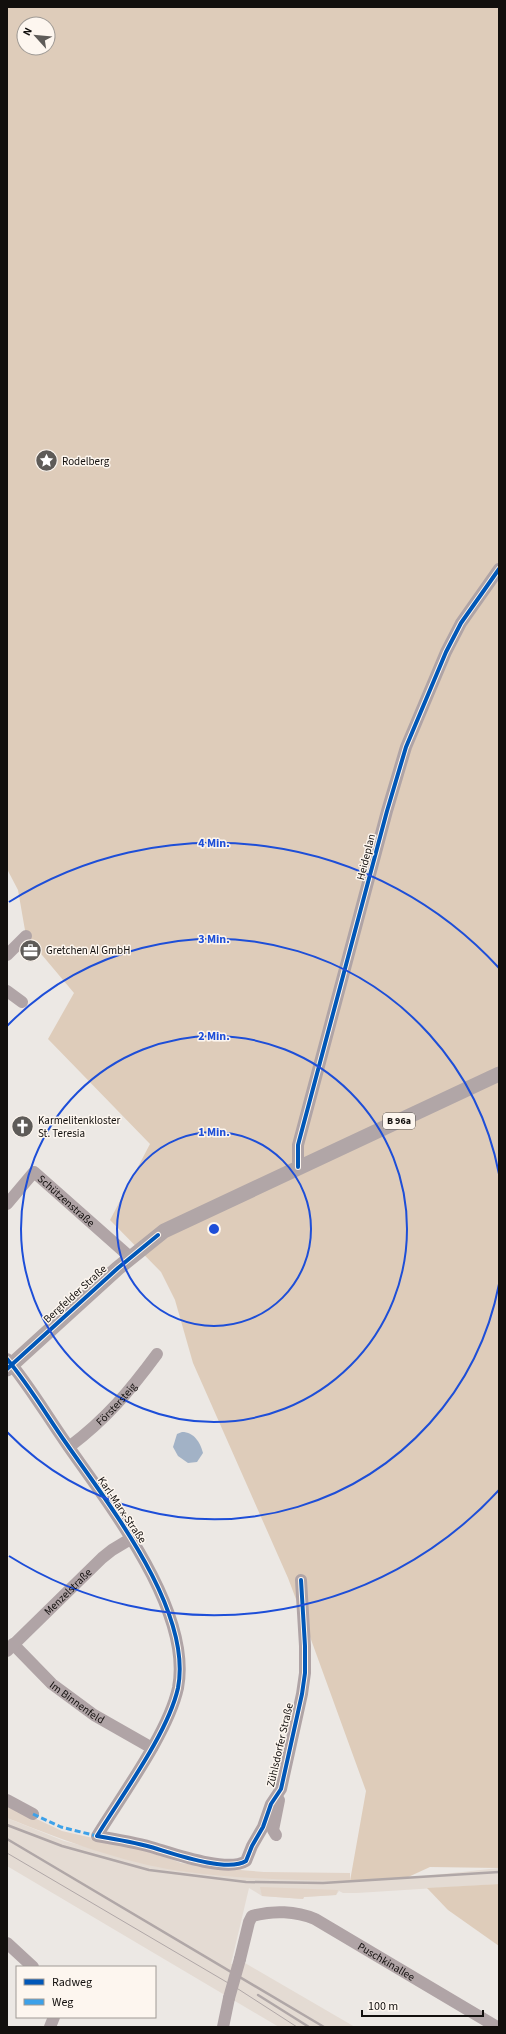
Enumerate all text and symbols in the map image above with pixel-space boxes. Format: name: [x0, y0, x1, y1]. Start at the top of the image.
north arrow: [16, 16, 56, 56]
text: N: [19, 25, 36, 38]
place icon: Rodelberg: [34, 448, 60, 474]
place label: Rodelberg: [62, 454, 110, 469]
street label: Heideplan: [353, 832, 379, 882]
text: 4 Min.: [198, 835, 230, 852]
text: 3 Min.: [198, 931, 230, 948]
office icon: Gretchen AI GmbH: [17, 937, 43, 963]
place label: Gretchen AI GmbH: [46, 943, 130, 958]
text: 2 Min.: [198, 1028, 230, 1045]
church icon: Karmelitenkloster St. Teresia: [10, 1113, 36, 1139]
place label: Karmelitenkloster St. Teresia: [38, 1113, 120, 1141]
road number: B 96a: [383, 1113, 415, 1129]
text: 1 Min.: [198, 1124, 230, 1141]
street label: Schützenstraße: [34, 1171, 99, 1230]
centre of rings: [207, 1222, 221, 1236]
street label: Bergfelder Straße: [40, 1261, 110, 1326]
street label: Förstersteig: [92, 1379, 140, 1429]
street label: Karl-Marx-Straße: [94, 1474, 150, 1547]
street label: Menzelstraße: [41, 1564, 95, 1618]
street label: Im Binnenfeld: [47, 1677, 107, 1727]
street label: Zühlsdorfer Straße: [263, 1701, 297, 1788]
street label: Puschkinallee: [355, 1939, 418, 1984]
legend: [16, 1966, 156, 2018]
text: Radweg: [52, 1974, 92, 1991]
scale bar: [362, 1992, 483, 2018]
text: Weg: [52, 1994, 73, 2011]
text: 100 m: [368, 1998, 398, 2015]

